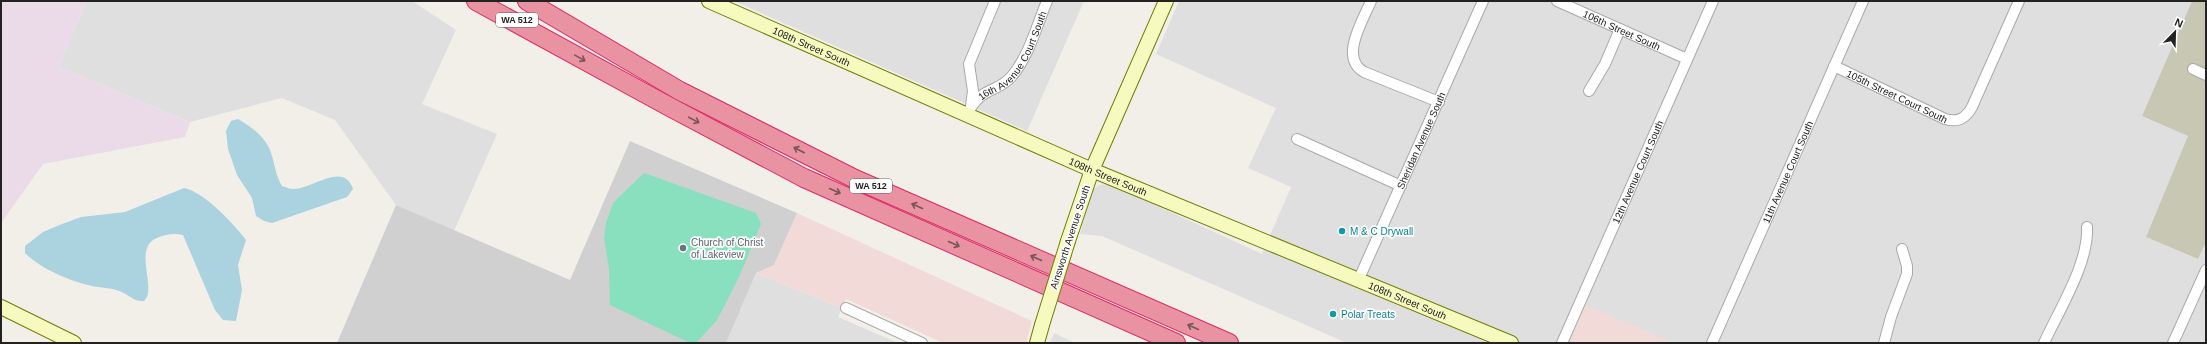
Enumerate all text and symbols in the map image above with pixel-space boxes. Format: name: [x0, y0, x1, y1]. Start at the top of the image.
street label: 106th Street South: [1581, 8, 1662, 52]
street label: 16th Avenue Court South: [976, 9, 1048, 102]
north arrow: [2155, 12, 2195, 52]
road number: WA 512: [496, 13, 538, 27]
text: N: [2173, 16, 2185, 30]
street label: 108th Street South: [771, 24, 852, 68]
one-way arrow: [574, 54, 586, 62]
street label: 105th Street Court South: [1845, 67, 1949, 125]
street label: Sheridan Avenue South: [1394, 90, 1447, 191]
one-way arrow: [688, 117, 700, 125]
street label: 12th Avenue Court South: [1610, 119, 1665, 225]
street label: 11th Avenue Court South: [1760, 119, 1815, 225]
one-way arrow: [793, 146, 805, 154]
street label: 108th Street South: [1068, 155, 1149, 198]
road number: WA 512: [850, 179, 892, 193]
street label: Ainsworth Avenue South: [1048, 184, 1092, 290]
one-way arrow: [829, 188, 841, 196]
one-way arrow: [911, 202, 923, 209]
marker: M & C Drywall: [1337, 226, 1347, 236]
place label: M & C Drywall: [1350, 226, 1413, 237]
place label: Church of Christ of Lakeview: [691, 237, 763, 260]
one-way arrow: [948, 241, 960, 248]
marker: Church of Christ of Lakeview: [678, 243, 688, 253]
one-way arrow: [1030, 254, 1042, 261]
street label: 108th Street South: [1367, 279, 1448, 321]
marker: Polar Treats: [1328, 309, 1338, 319]
place label: Polar Treats: [1341, 309, 1395, 320]
one-way arrow: [1187, 323, 1199, 330]

